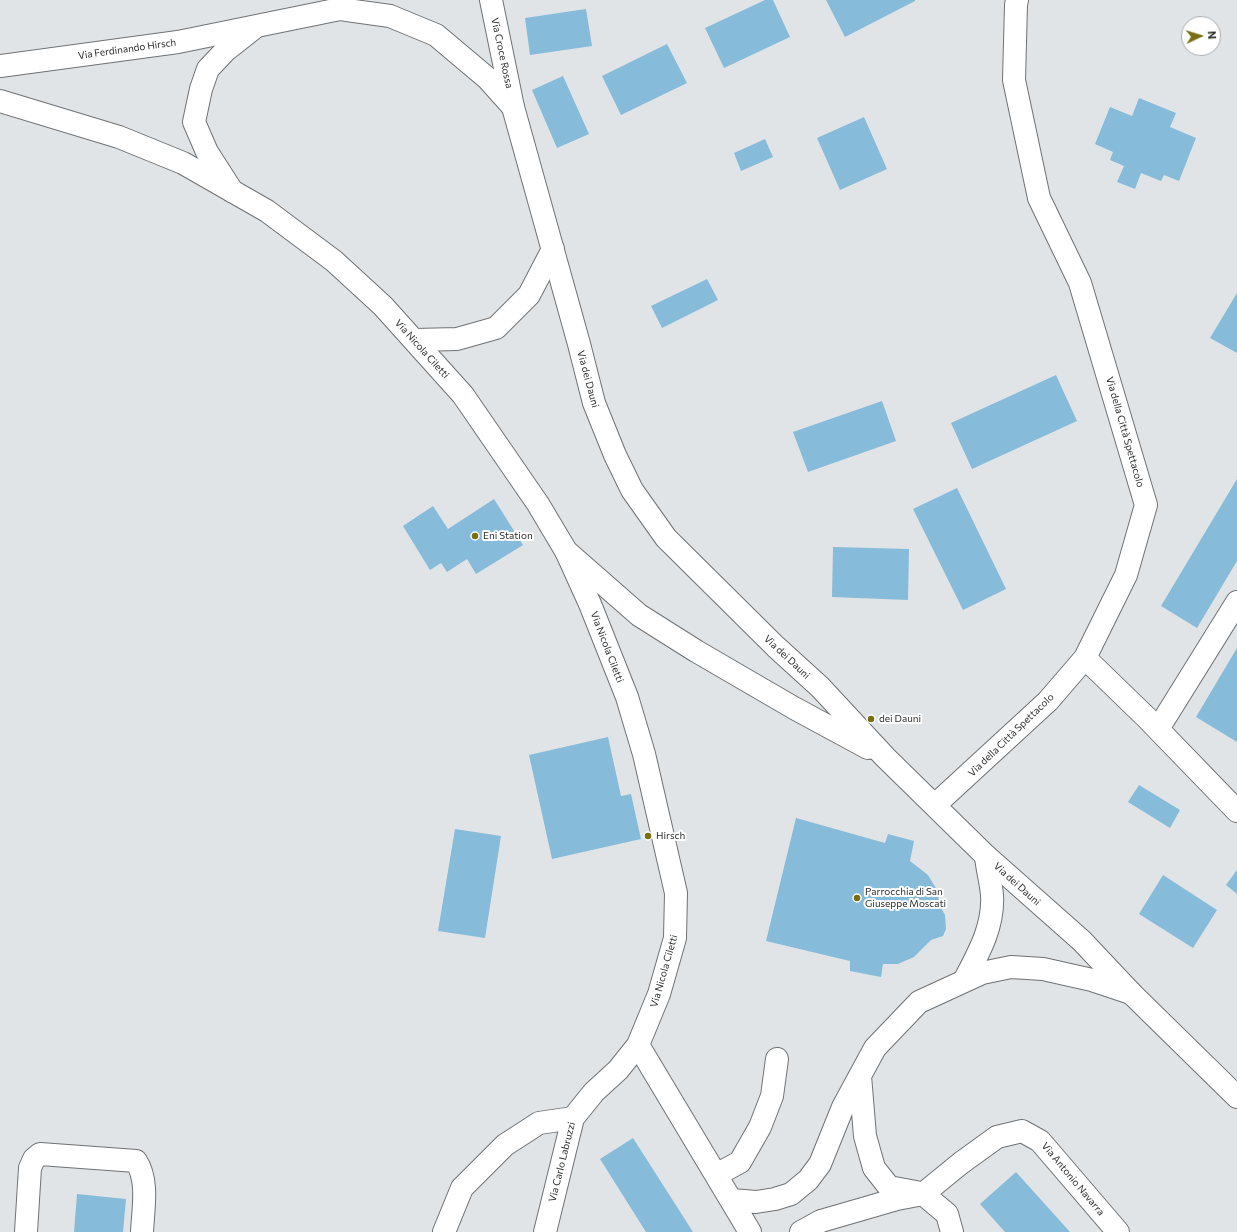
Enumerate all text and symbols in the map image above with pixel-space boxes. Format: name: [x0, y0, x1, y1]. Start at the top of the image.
north arrow: [1181, 16, 1221, 56]
street label: Via Croce Rossa: [489, 17, 515, 89]
text: N: [1206, 31, 1219, 40]
street label: Via Ferdinando Hirsch: [77, 36, 177, 62]
street label: Via Nicola Ciletti: [392, 317, 452, 381]
street label: Via dei Dauni: [575, 349, 601, 409]
street label: Via della Città Spettacolo: [1103, 375, 1147, 489]
place label: Eni Station: [483, 530, 533, 542]
marker: Eni Station: [470, 531, 480, 541]
street label: Via Nicola Ciletti: [588, 610, 626, 684]
street label: Via dei Dauni: [761, 633, 813, 681]
street label: Via della Città Spettacolo: [966, 691, 1056, 779]
place label: dei Dauni: [879, 713, 921, 725]
marker: dei Dauni: [866, 714, 876, 724]
place label: Hirsch: [656, 830, 685, 842]
marker: Hirsch: [643, 831, 653, 841]
street label: Via dei Dauni: [991, 860, 1043, 908]
place label: Parrocchia di San Giuseppe Moscati: [865, 886, 946, 910]
marker: Parrocchia di San Giuseppe Moscati: [852, 893, 862, 903]
street label: Via Nicola Ciletti: [648, 933, 680, 1009]
street label: Via Carlo Labruzzi: [546, 1121, 578, 1203]
street label: Via Antonio Navarra: [1039, 1140, 1107, 1218]

